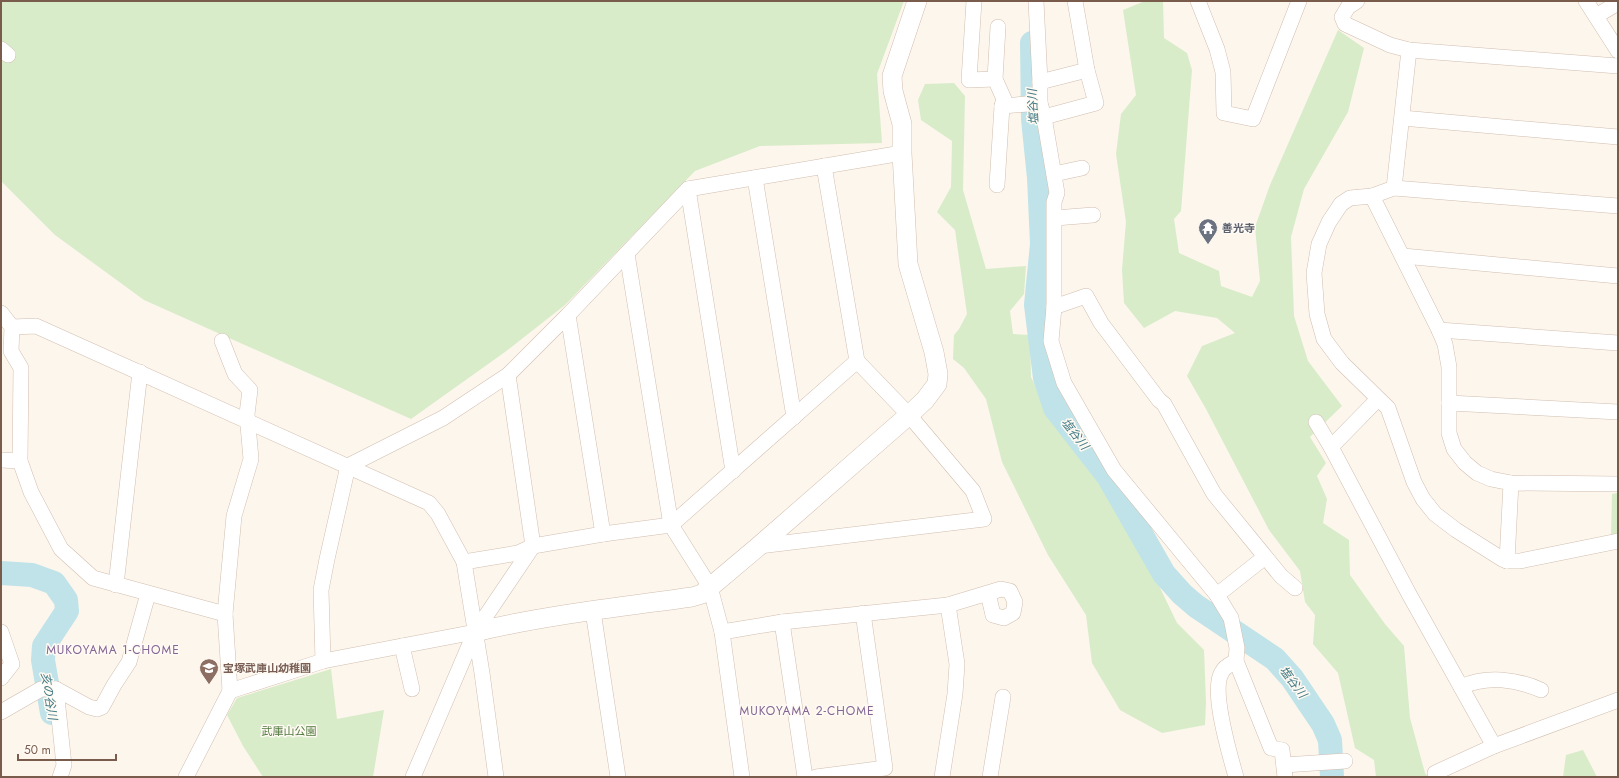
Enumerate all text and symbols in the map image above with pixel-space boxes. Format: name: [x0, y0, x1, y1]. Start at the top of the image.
water label: 塩谷川: [1023, 87, 1043, 125]
temple icon: 善光寺: [1197, 217, 1219, 245]
place label: 善光寺: [1222, 220, 1255, 236]
water label: 塩谷川: [1057, 414, 1094, 455]
district label: MUKOYAMA 1-CHOME: [46, 641, 180, 659]
school or university icon: 宝塚武庫山幼稚園: [198, 657, 220, 685]
place label: 宝塚武庫山幼稚園: [223, 660, 311, 676]
water label: 塩谷川: [1275, 662, 1312, 703]
water label: 亥の谷川: [36, 671, 62, 723]
district label: MUKOYAMA 2-CHOME: [739, 702, 875, 720]
park label: 武庫山公園: [262, 723, 317, 739]
scale bar: [18, 736, 116, 762]
text: 50 m: [24, 741, 51, 759]

